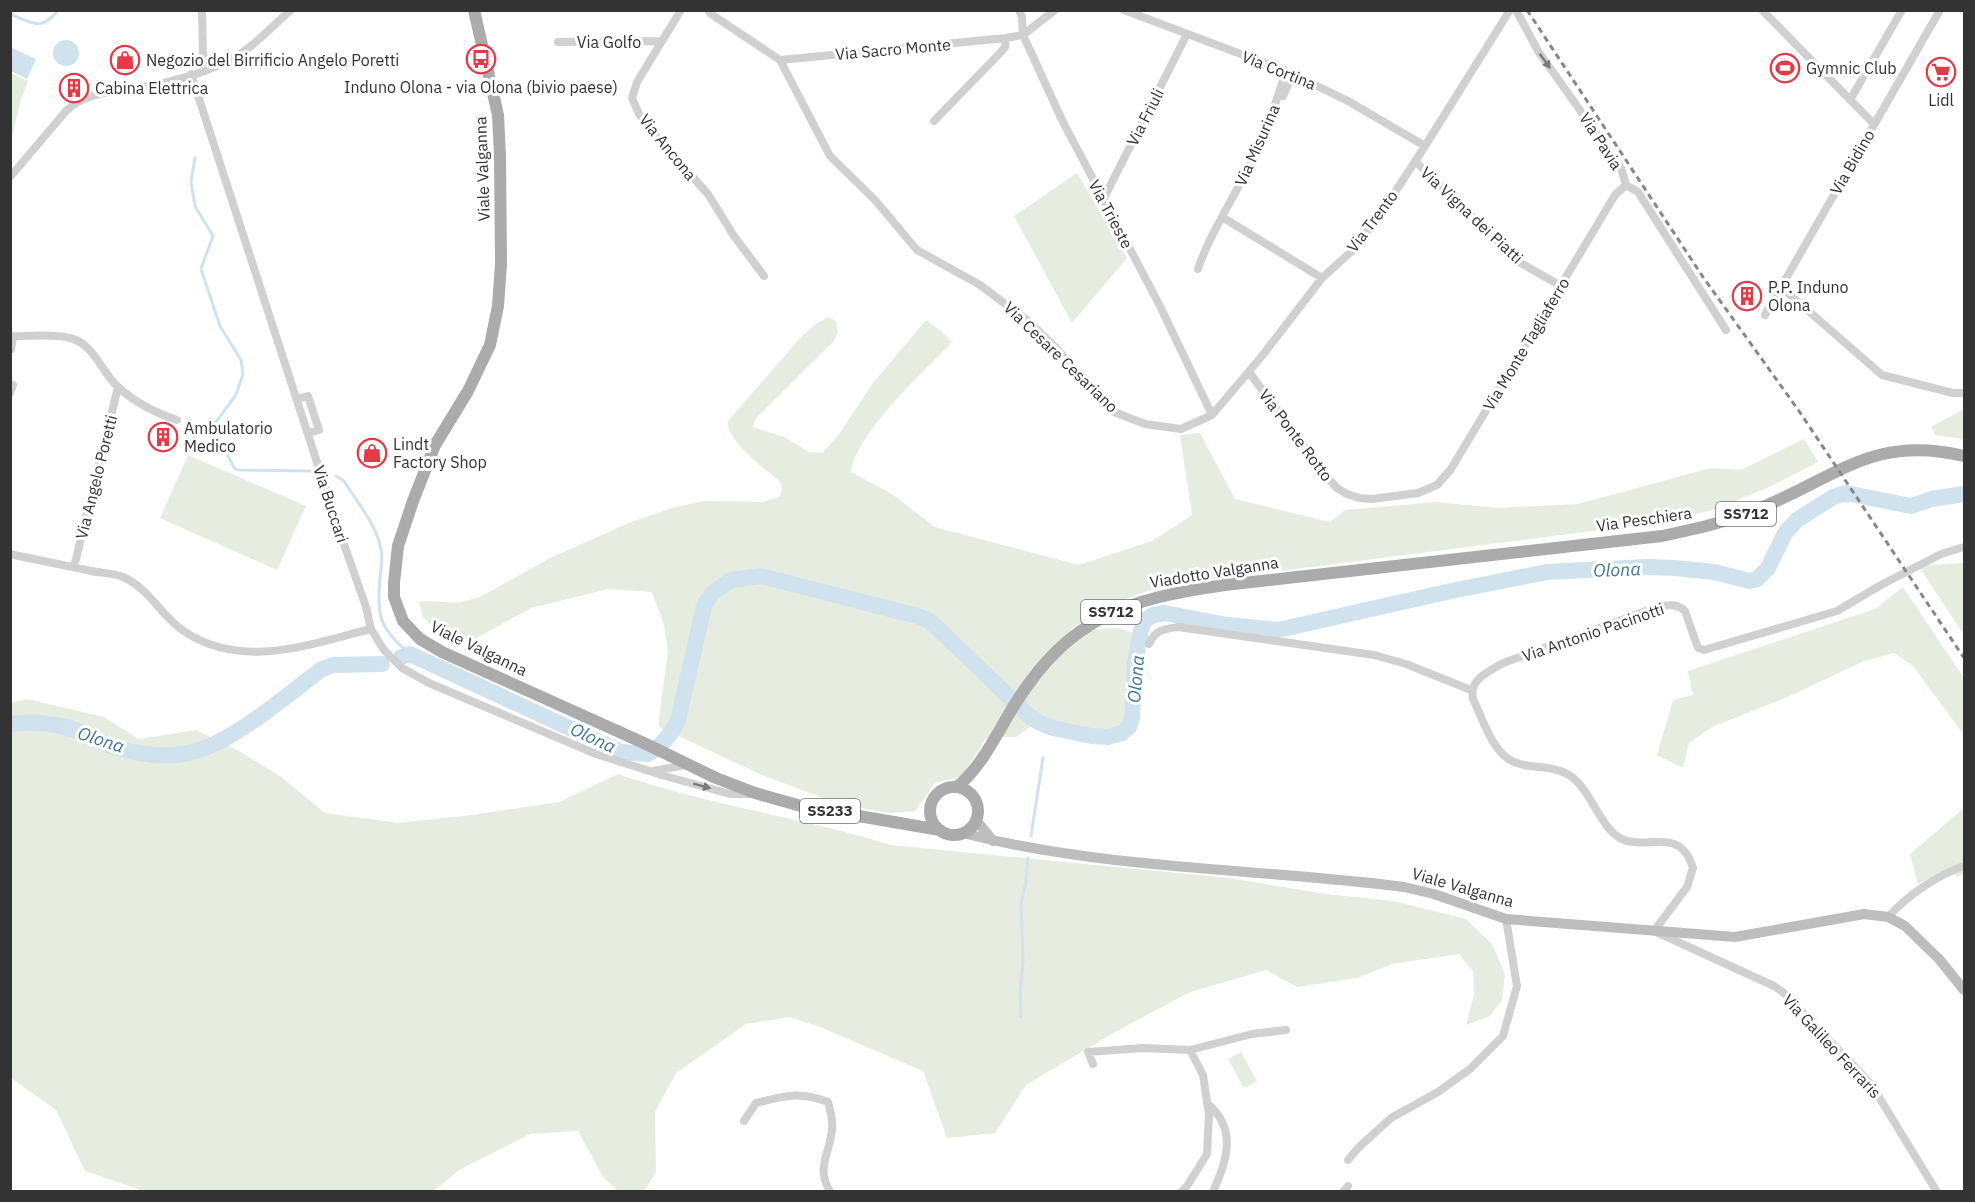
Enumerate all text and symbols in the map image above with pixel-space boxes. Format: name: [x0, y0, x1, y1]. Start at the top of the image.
street label: Via Golfo: [577, 32, 641, 52]
street label: Via Sacro Monte: [834, 34, 952, 64]
bus stop icon: Induno Olona - via Olona (bivio paese): [465, 43, 497, 75]
shop icon: Negozio del Birrificio Angelo Poretti: [109, 44, 141, 76]
street label: Via Cortina: [1239, 46, 1319, 94]
place label: Negozio del Birrificio Angelo Poretti: [146, 50, 399, 70]
sports icon: Gymnic Club: [1769, 52, 1801, 84]
one-way arrow: [1539, 53, 1551, 68]
supermarket icon: Lidl: [1925, 56, 1957, 88]
place label: Gymnic Club: [1806, 58, 1897, 78]
building icon: Cabina Elettrica: [58, 72, 90, 104]
place label: Induno Olona - via Olona (bivio paese): [344, 77, 618, 97]
place label: Cabina Elettrica: [95, 78, 209, 98]
street label: Via Friuli: [1122, 85, 1168, 149]
place label: Lidl: [1928, 90, 1954, 110]
street label: Via Misurina: [1230, 101, 1284, 189]
street label: Via Pavia: [1575, 109, 1627, 174]
street label: Via Ancona: [635, 110, 701, 185]
street label: Viale Valganna: [470, 116, 494, 222]
street label: Via Bidino: [1825, 126, 1879, 198]
street label: Via Vigna dei Piatti: [1417, 162, 1527, 268]
street label: Via Trieste: [1085, 176, 1138, 252]
street label: Via Trento: [1342, 186, 1402, 256]
street label: Via Monte Tagliaferro: [1478, 274, 1574, 414]
place label: P.P. Induno Olona: [1768, 277, 1849, 315]
building icon: P.P. Induno Olona: [1731, 280, 1763, 312]
street label: Via Cesare Cesariano: [1000, 297, 1122, 417]
street label: Via Ponte Rotto: [1255, 385, 1337, 485]
street label: Via Angelo Poretti: [71, 413, 121, 541]
place label: Ambulatorio Medico: [184, 418, 273, 456]
building icon: Ambulatorio Medico: [147, 421, 179, 453]
place label: Lindt Factory Shop: [393, 434, 487, 472]
shop icon: Lindt Factory Shop: [356, 437, 388, 469]
street label: Via Buccari: [309, 463, 353, 545]
street label: Via Peschiera: [1595, 502, 1694, 536]
road number: SS712: [1716, 502, 1776, 526]
street label: Viadotto Valganna: [1148, 552, 1280, 592]
water label: Olona: [1593, 557, 1641, 582]
street label: Via Antonio Pacinotti: [1519, 598, 1667, 666]
road number: SS712: [1081, 600, 1141, 624]
street label: Viale Valganna: [427, 616, 531, 680]
water label: Olona: [1122, 654, 1149, 704]
water label: Olona: [567, 717, 620, 758]
water label: Olona: [75, 721, 127, 758]
one-way arrow: [693, 782, 711, 792]
road number: SS233: [800, 799, 860, 823]
street label: Viale Valganna: [1410, 863, 1517, 911]
street label: Via Galileo Ferraris: [1779, 990, 1885, 1102]

